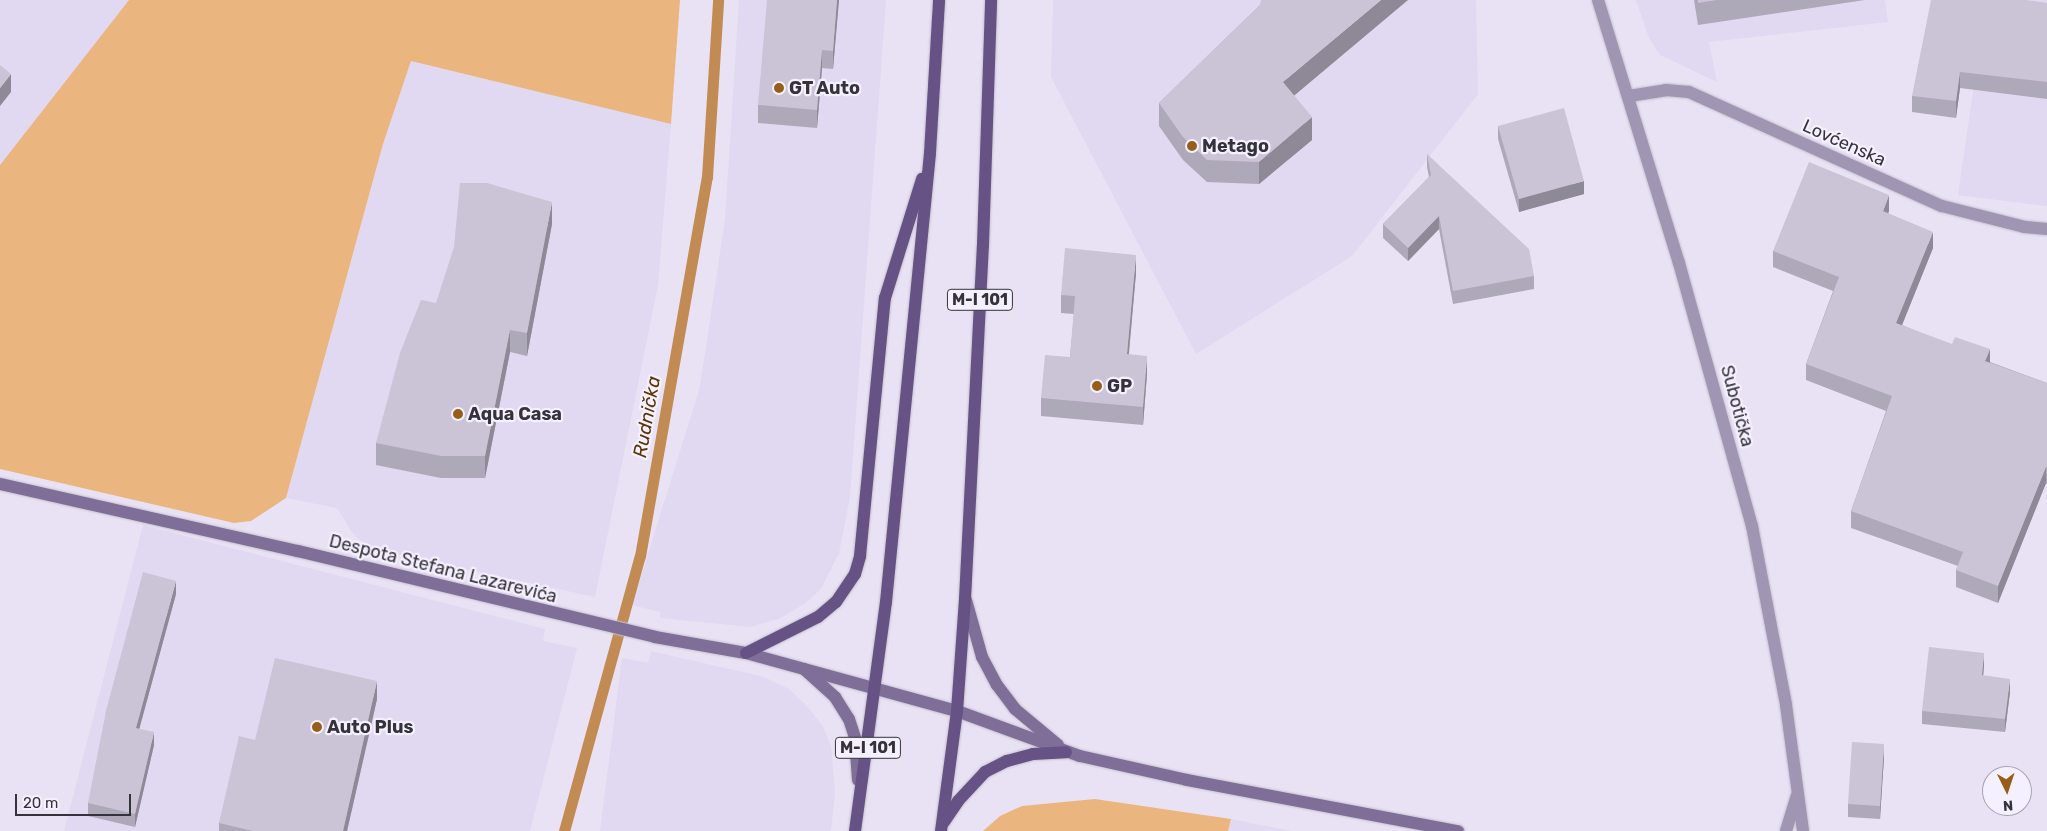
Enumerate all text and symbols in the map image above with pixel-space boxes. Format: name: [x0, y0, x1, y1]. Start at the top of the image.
place label: GT Auto: [789, 77, 861, 99]
marker: GT Auto: [773, 82, 785, 94]
street label: Lovćenska: [1799, 115, 1889, 171]
place label: Metago: [1202, 135, 1269, 157]
marker: Metago: [1186, 140, 1198, 152]
road number: M-I 101: [946, 286, 1014, 314]
street label: Subotička: [1716, 363, 1758, 449]
water label: Rudnička: [629, 374, 665, 460]
place label: GP: [1107, 375, 1132, 397]
marker: GP: [1091, 380, 1103, 392]
place label: Aqua Casa: [468, 403, 562, 425]
marker: Aqua Casa: [452, 408, 464, 420]
street label: Despota Stefana Lazarevića: [327, 530, 559, 608]
place label: Auto Plus: [327, 716, 413, 738]
marker: Auto Plus: [311, 721, 323, 733]
road number: M-I 101: [834, 734, 902, 761]
north arrow: [1982, 766, 2032, 816]
scale bar: [18, 784, 134, 816]
text: 20 m: [23, 794, 58, 812]
text: N: [2002, 797, 2014, 814]

